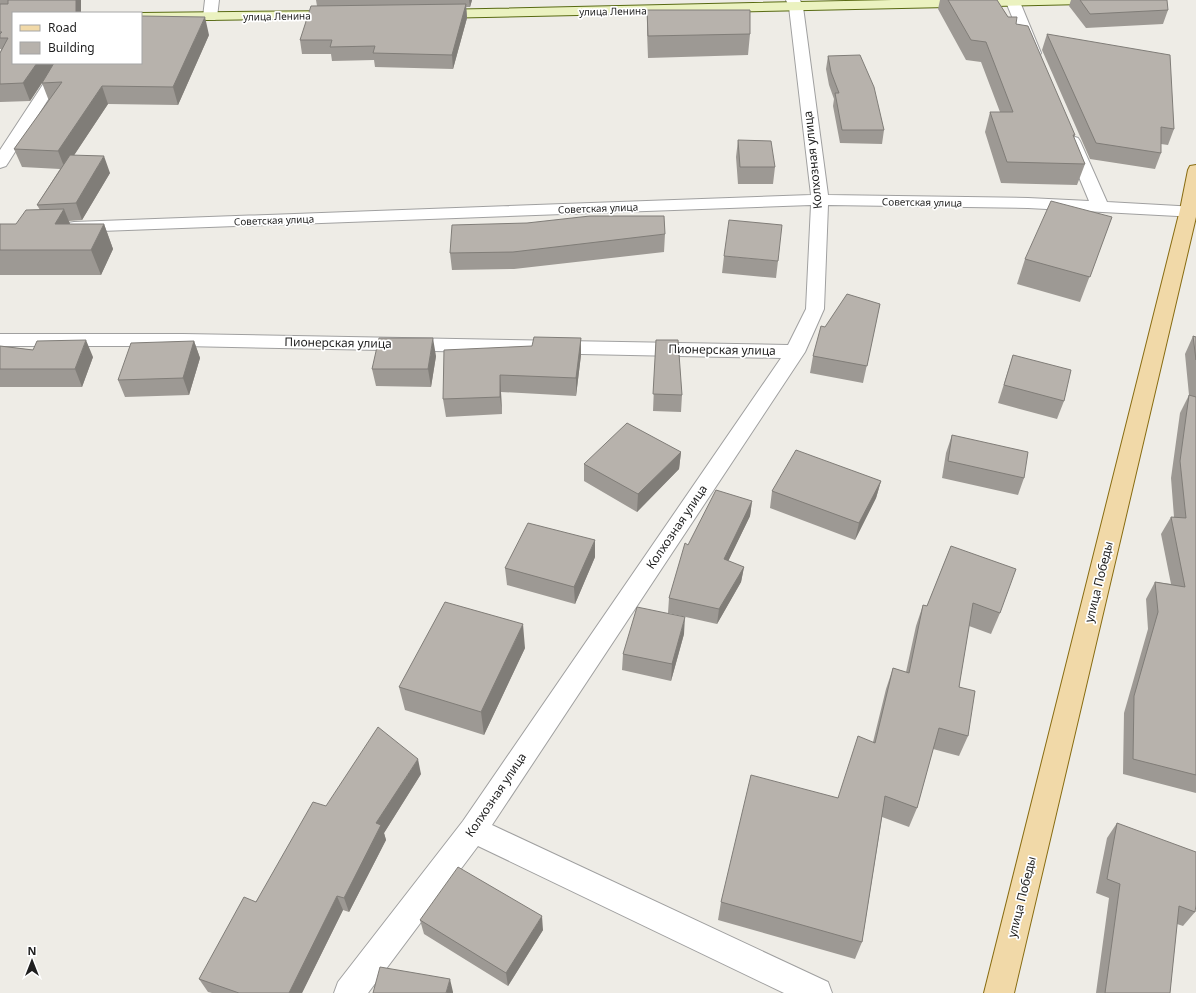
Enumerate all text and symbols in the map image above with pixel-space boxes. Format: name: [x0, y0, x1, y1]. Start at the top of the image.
street label: улица Ленина: [579, 3, 647, 19]
street label: улица Ленина: [243, 8, 311, 24]
legend: [12, 12, 142, 64]
text: Road: [48, 19, 77, 36]
text: Building: [48, 39, 95, 56]
street label: Колхозная улица: [799, 110, 826, 210]
street label: Советская улица: [882, 194, 962, 210]
street label: Советская улица: [558, 200, 638, 216]
street label: Советская улица: [234, 212, 314, 228]
street label: Пионерская улица: [284, 333, 392, 352]
street label: Пионерская улица: [668, 340, 776, 359]
street label: Колхозная улица: [642, 481, 711, 572]
street label: улица Победы: [1080, 539, 1117, 624]
street label: Колхозная улица: [461, 749, 530, 840]
street label: улица Победы: [1003, 854, 1040, 939]
north arrow: [12, 941, 52, 981]
text: N: [28, 943, 36, 958]

